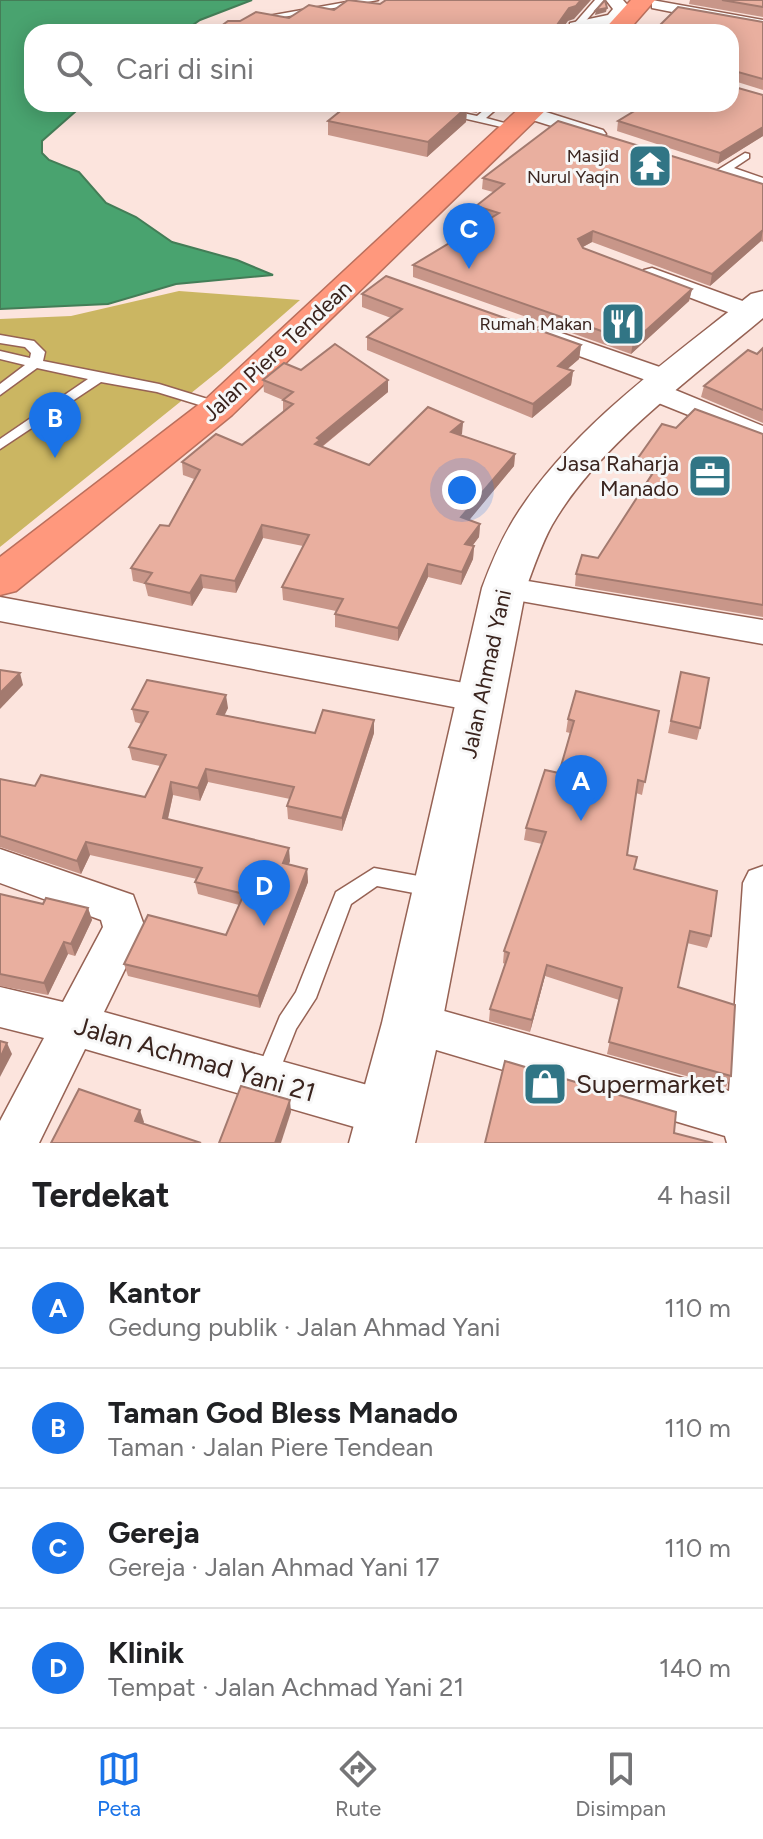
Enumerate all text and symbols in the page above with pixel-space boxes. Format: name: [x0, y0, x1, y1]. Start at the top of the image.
search box: [24, 24, 739, 112]
icon: search: [52, 46, 96, 90]
text: Cari di sini: [116, 50, 254, 87]
temple icon: Masjid Nurul Yaqin: [626, 142, 674, 190]
place label: Masjid Nurul Yaqin: [527, 145, 619, 188]
pin: C: [443, 203, 495, 269]
street label: Jalan Piere Tendean: [197, 275, 357, 427]
restaurant icon: Rumah Makan: [599, 300, 647, 348]
place label: Rumah Makan: [480, 313, 592, 335]
pin: B: [29, 392, 81, 458]
place label: Jasa Raharja Manado: [556, 450, 679, 502]
office icon: Jasa Raharja Manado: [686, 452, 734, 500]
your location: [442, 470, 482, 510]
street label: Jalan Ahmad Yani: [455, 587, 517, 761]
pin: A: [555, 755, 607, 821]
pin: D: [238, 860, 290, 926]
street label: Jalan Achmad Yani 21: [71, 1009, 319, 1109]
shop icon: Supermarket: [521, 1060, 569, 1108]
place label: Supermarket: [576, 1068, 726, 1100]
text: Terdekat: [32, 1175, 170, 1216]
text: 4 hasil: [657, 1179, 731, 1211]
text: Kantor: [108, 1274, 201, 1311]
text: A: [49, 1292, 67, 1324]
text: 110 m: [664, 1292, 731, 1324]
text: Gedung publik · Jalan Ahmad Yani: [108, 1311, 500, 1343]
text: Taman God Bless Manado: [108, 1394, 458, 1431]
text: B: [50, 1412, 66, 1444]
text: 110 m: [664, 1412, 731, 1444]
text: Taman · Jalan Piere Tendean: [108, 1431, 433, 1463]
text: Gereja: [108, 1514, 200, 1551]
text: C: [49, 1532, 67, 1564]
text: 110 m: [664, 1532, 731, 1564]
text: Gereja · Jalan Ahmad Yani 17: [108, 1551, 439, 1583]
text: Klinik: [108, 1634, 184, 1671]
text: D: [49, 1652, 67, 1684]
text: 140 m: [659, 1652, 731, 1684]
text: Tempat · Jalan Achmad Yani 21: [108, 1671, 464, 1703]
tab: Peta: [97, 1747, 141, 1822]
tab: Rute: [335, 1747, 381, 1822]
tab: Disimpan: [575, 1747, 666, 1822]

